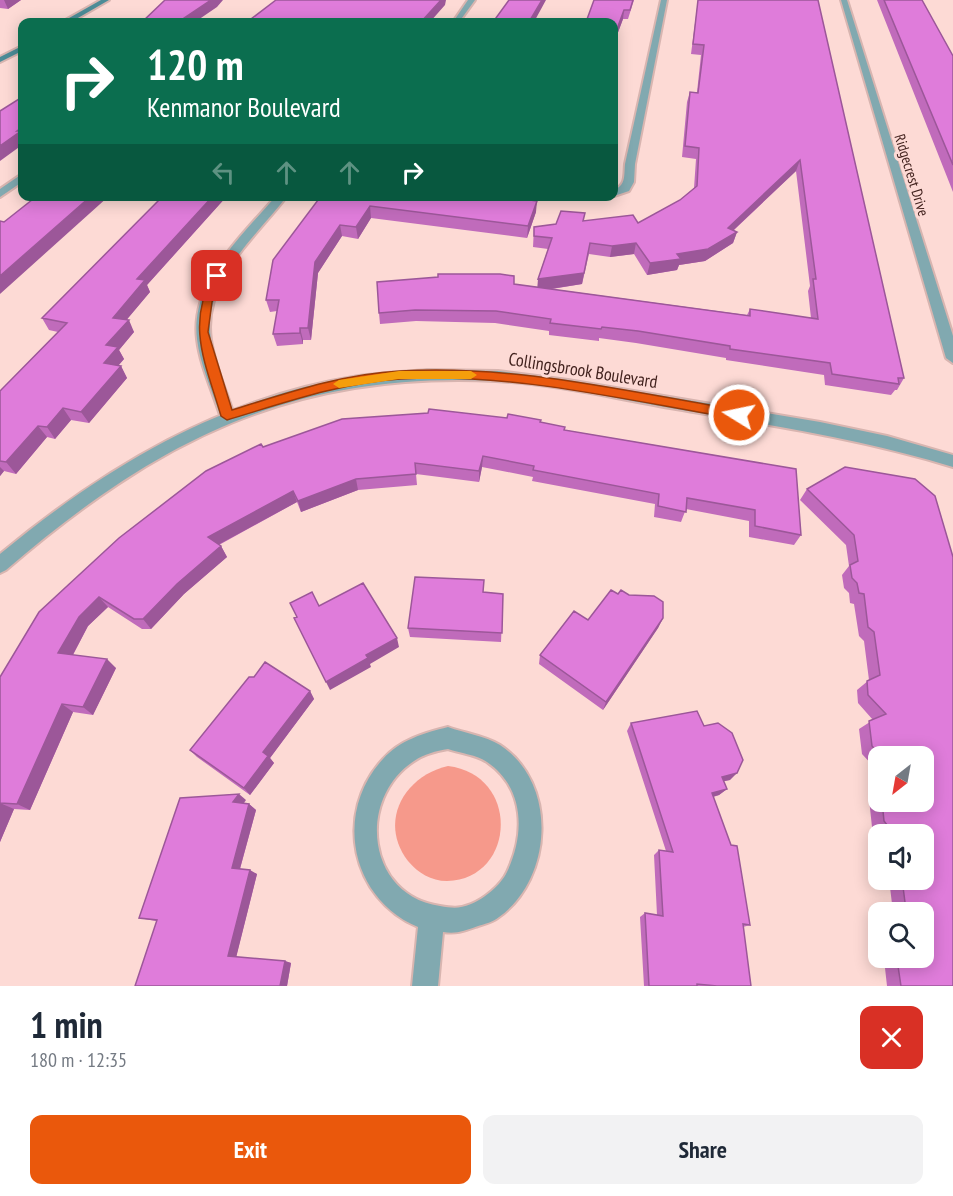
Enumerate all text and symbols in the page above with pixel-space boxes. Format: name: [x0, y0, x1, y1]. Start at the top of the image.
text: 120 m: [147, 37, 244, 92]
icon: right: [48, 42, 126, 120]
text: Kenmanor Boulevard: [147, 90, 341, 124]
street label: Ridgecrest Drive: [891, 132, 933, 218]
icon: left: [207, 156, 240, 189]
icon: ahead: [270, 156, 303, 189]
icon: ahead: [333, 156, 366, 189]
icon: right: [396, 156, 429, 189]
pin: [191, 250, 242, 301]
icon: arrive: [200, 259, 233, 292]
street label: Collingsbrook Boulevard: [507, 347, 659, 393]
position arrow: [707, 383, 771, 447]
north arrow: [868, 746, 934, 812]
map controls: [868, 746, 934, 968]
button: sound: [868, 824, 934, 890]
button: search: [868, 902, 934, 968]
text: 1 min: [30, 1001, 103, 1048]
button: close: [860, 1006, 923, 1069]
text: 180 m · 12:35: [30, 1047, 127, 1073]
button: Exit: [30, 1115, 471, 1184]
button: Share: [483, 1115, 923, 1184]

